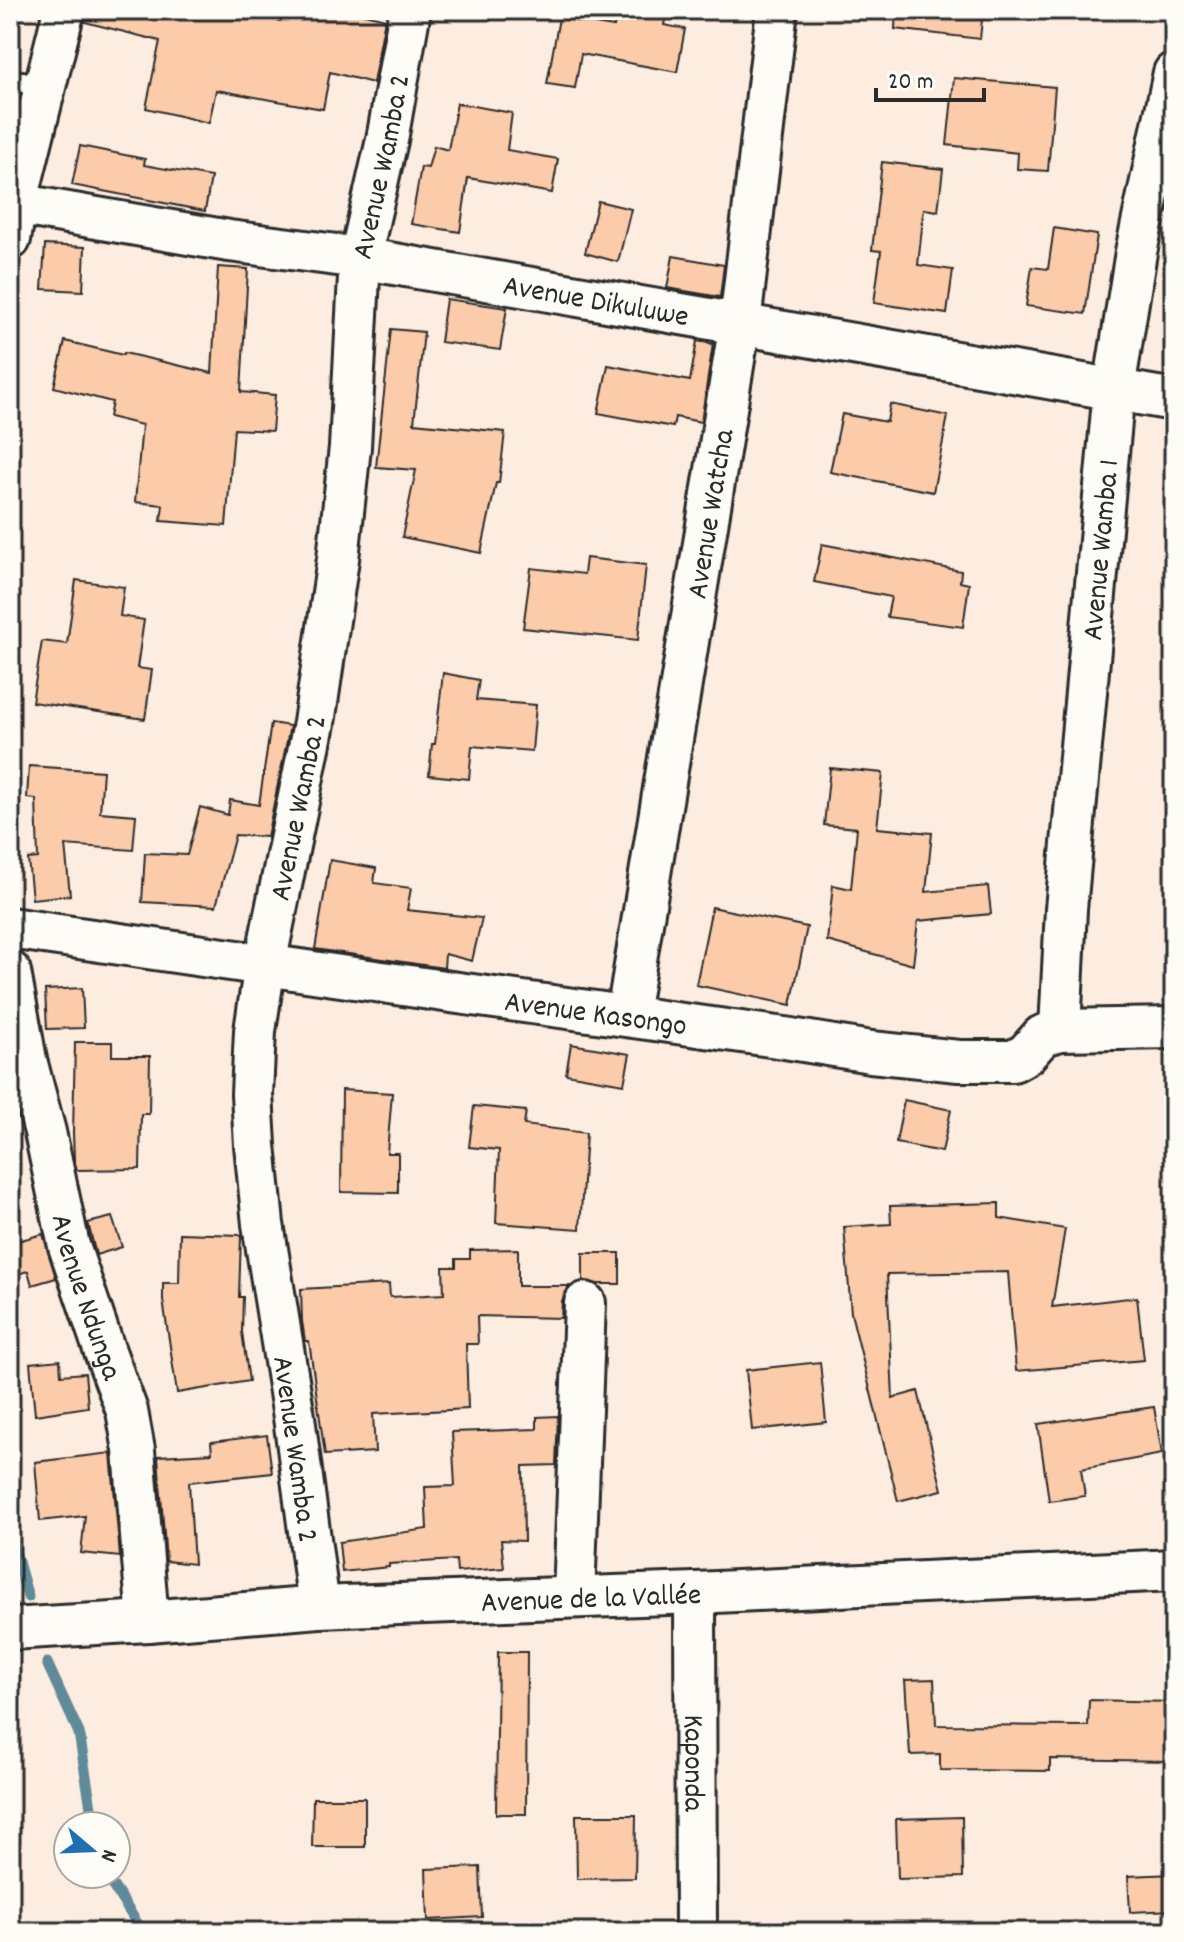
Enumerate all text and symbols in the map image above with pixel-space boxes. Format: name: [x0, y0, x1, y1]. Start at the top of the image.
scale bar: [876, 52, 984, 102]
text: 20 m: [888, 66, 934, 100]
street label: Avenue Wamba 2: [343, 71, 424, 264]
street label: Avenue Dikuluwe: [499, 266, 692, 341]
street label: Avenue Watcha: [678, 425, 748, 602]
street label: Avenue Wamba 1: [1074, 458, 1133, 642]
street label: Avenue Wamba 2: [261, 713, 341, 905]
street label: Avenue Kasongo: [502, 983, 689, 1050]
street label: Avenue Ndunga: [37, 1211, 131, 1388]
street label: Avenue Wamba 2: [258, 1354, 327, 1546]
street label: Avenue de la Vallée: [480, 1576, 702, 1627]
street label: Kaponda: [669, 1714, 713, 1813]
north arrow: [52, 1810, 132, 1890]
text: N: [91, 1845, 124, 1866]

